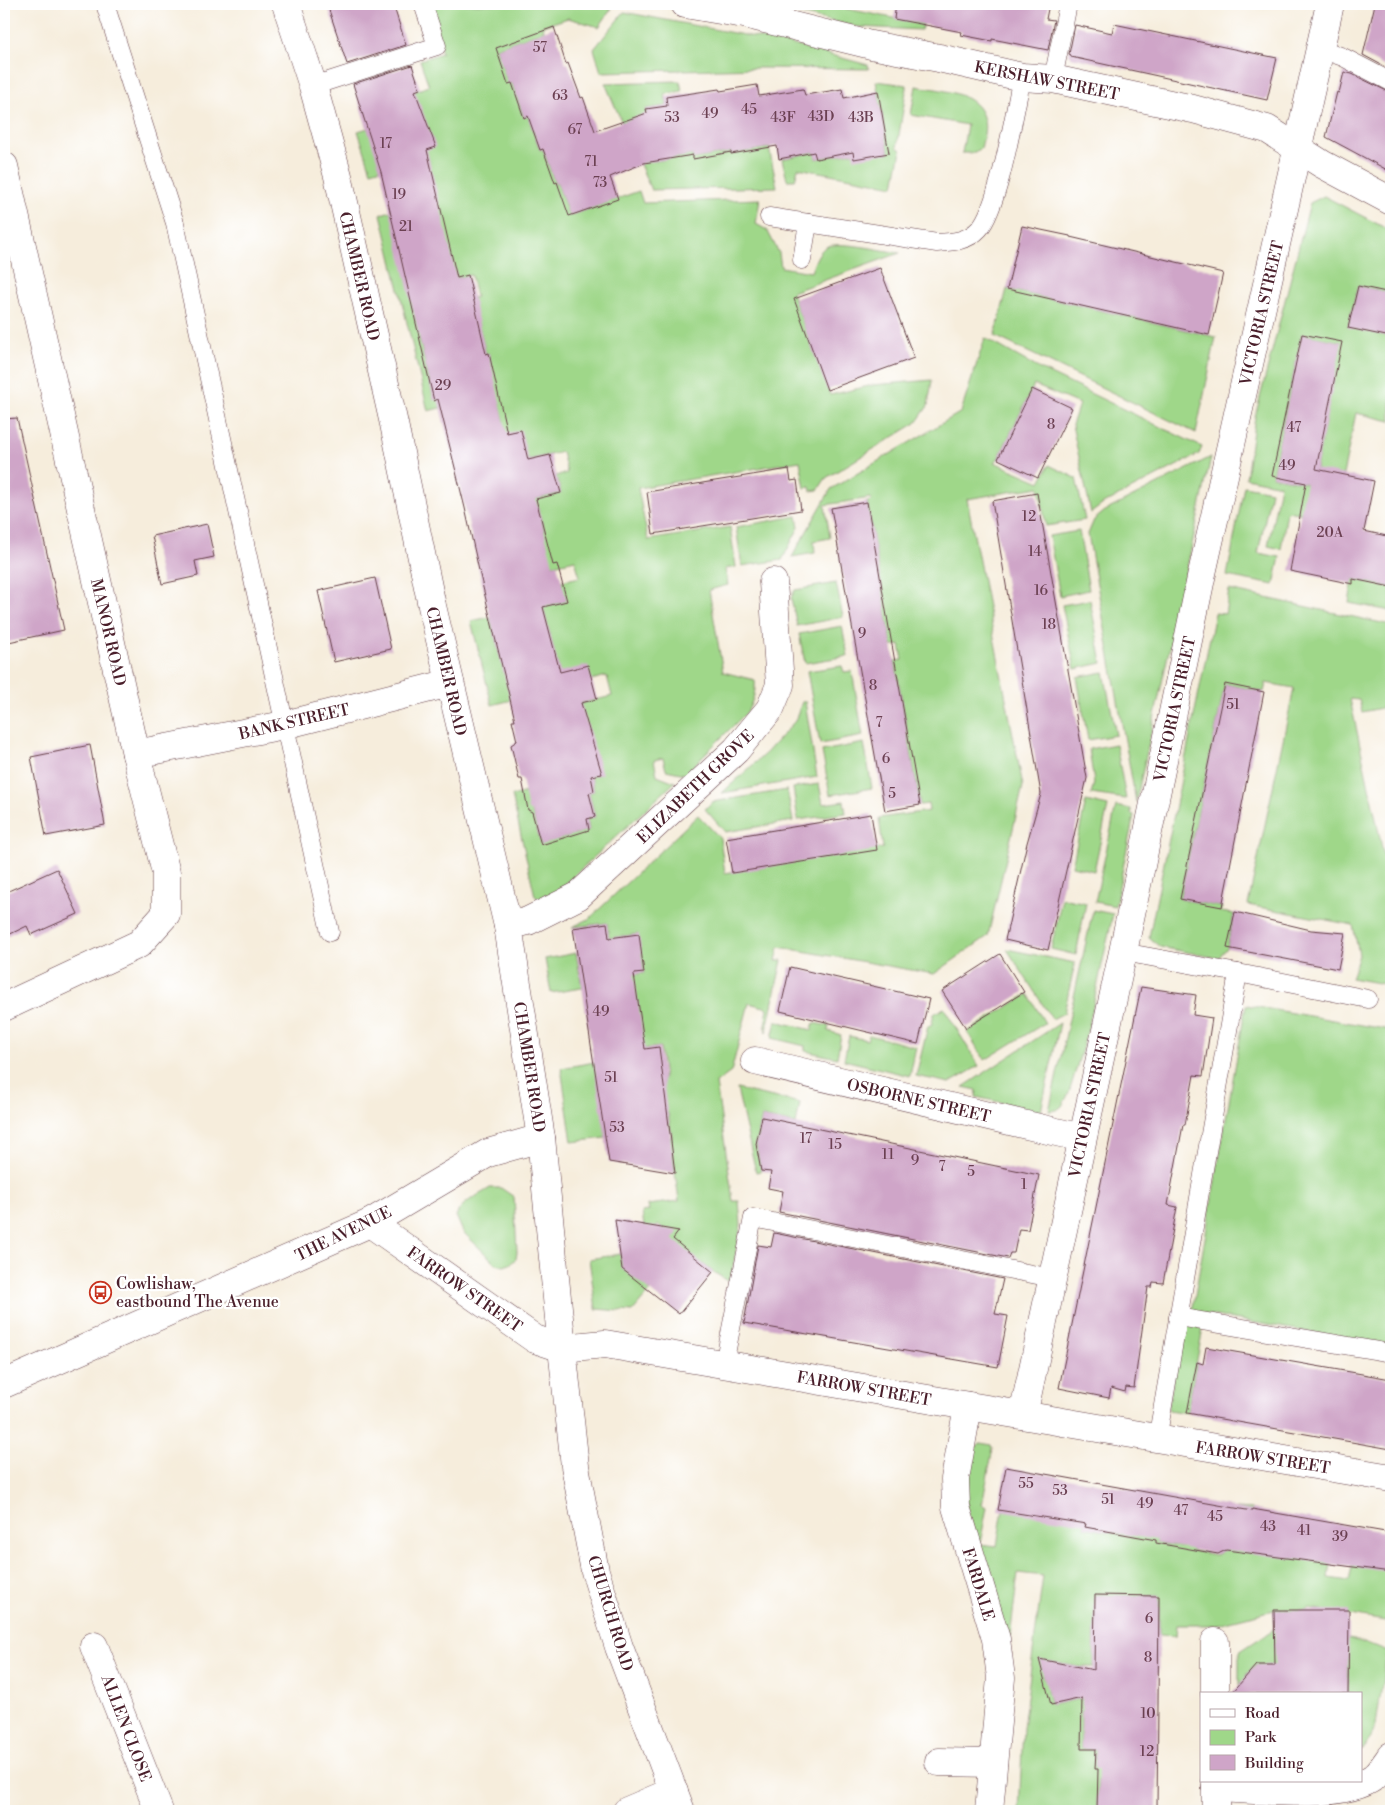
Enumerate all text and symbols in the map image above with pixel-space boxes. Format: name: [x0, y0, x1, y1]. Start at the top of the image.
house number: 57: [533, 39, 547, 57]
street label: KERSHAW STREET: [972, 57, 1121, 105]
house number: 63: [552, 87, 568, 105]
house number: 45: [741, 101, 757, 119]
house number: 49: [702, 105, 718, 123]
house number: 43D: [808, 108, 835, 126]
house number: 53: [664, 109, 680, 127]
house number: 43F: [770, 109, 796, 127]
house number: 43B: [848, 109, 874, 127]
house number: 67: [568, 121, 582, 139]
house number: 17: [380, 135, 392, 153]
house number: 71: [584, 153, 598, 171]
house number: 73: [593, 174, 608, 192]
house number: 19: [392, 186, 406, 204]
street label: CHAMBER ROAD: [334, 210, 384, 343]
house number: 21: [399, 218, 413, 236]
street label: VICTORIA STREET: [1235, 239, 1288, 389]
house number: 29: [435, 377, 451, 395]
house number: 8: [1047, 416, 1055, 434]
house number: 47: [1287, 419, 1301, 437]
house number: 49: [1279, 457, 1295, 475]
house number: 12: [1022, 508, 1036, 526]
house number: 20A: [1317, 524, 1344, 542]
house number: 14: [1028, 543, 1042, 561]
street label: MANOR ROAD: [86, 577, 130, 688]
house number: 16: [1034, 582, 1049, 600]
street label: CHAMBER ROAD: [421, 605, 471, 738]
house number: 18: [1042, 616, 1056, 634]
house number: 9: [858, 625, 866, 643]
street label: VICTORIA STREET: [1150, 635, 1200, 785]
house number: 8: [869, 677, 877, 695]
house number: 51: [1226, 696, 1240, 714]
street label: BANK STREET: [236, 700, 352, 745]
house number: 7: [875, 714, 883, 732]
street label: ELIZABETH GROVE: [633, 726, 758, 848]
house number: 6: [882, 750, 891, 768]
house number: 5: [888, 785, 896, 803]
street label: CHAMBER ROAD: [509, 1001, 549, 1134]
house number: 49: [593, 1003, 609, 1021]
street label: VICTORIA STREET: [1065, 1031, 1115, 1181]
house number: 51: [604, 1069, 618, 1087]
street label: OSBORNE STREET: [845, 1075, 993, 1127]
house number: 53: [609, 1119, 625, 1137]
house number: 17: [800, 1130, 812, 1148]
house number: 15: [828, 1136, 842, 1154]
house number: 11: [882, 1146, 894, 1164]
house number: 9: [911, 1152, 919, 1170]
house number: 7: [938, 1158, 946, 1176]
house number: 5: [967, 1163, 975, 1181]
house number: 1: [1021, 1176, 1027, 1194]
street label: THE AVENUE: [292, 1202, 395, 1266]
street label: FARROW STREET: [403, 1243, 526, 1337]
place label: Cowlishaw, eastbound The Avenue: [116, 1274, 279, 1312]
bus stop icon: Cowlishaw, eastbound The Avenue: [88, 1280, 112, 1304]
street label: FARROW STREET: [795, 1367, 933, 1411]
street label: FARROW STREET: [1194, 1437, 1332, 1479]
house number: 55: [1018, 1475, 1034, 1493]
house number: 53: [1052, 1482, 1068, 1500]
house number: 51: [1101, 1491, 1115, 1509]
house number: 49: [1137, 1495, 1153, 1513]
house number: 47: [1174, 1502, 1188, 1520]
house number: 45: [1207, 1508, 1223, 1526]
house number: 43: [1260, 1518, 1276, 1536]
house number: 41: [1297, 1522, 1311, 1540]
house number: 39: [1332, 1528, 1348, 1546]
street label: FARDALE: [957, 1545, 999, 1623]
street label: CHURCH ROAD: [583, 1553, 637, 1674]
house number: 6: [1145, 1610, 1154, 1628]
house number: 8: [1144, 1649, 1152, 1667]
street label: ALLEN CLOSE: [96, 1671, 156, 1785]
legend: [1200, 1692, 1362, 1782]
text: Road: [1245, 1704, 1280, 1723]
house number: 10: [1141, 1705, 1155, 1723]
text: Park: [1245, 1728, 1277, 1747]
house number: 12: [1140, 1743, 1154, 1761]
text: Building: [1244, 1754, 1304, 1773]

